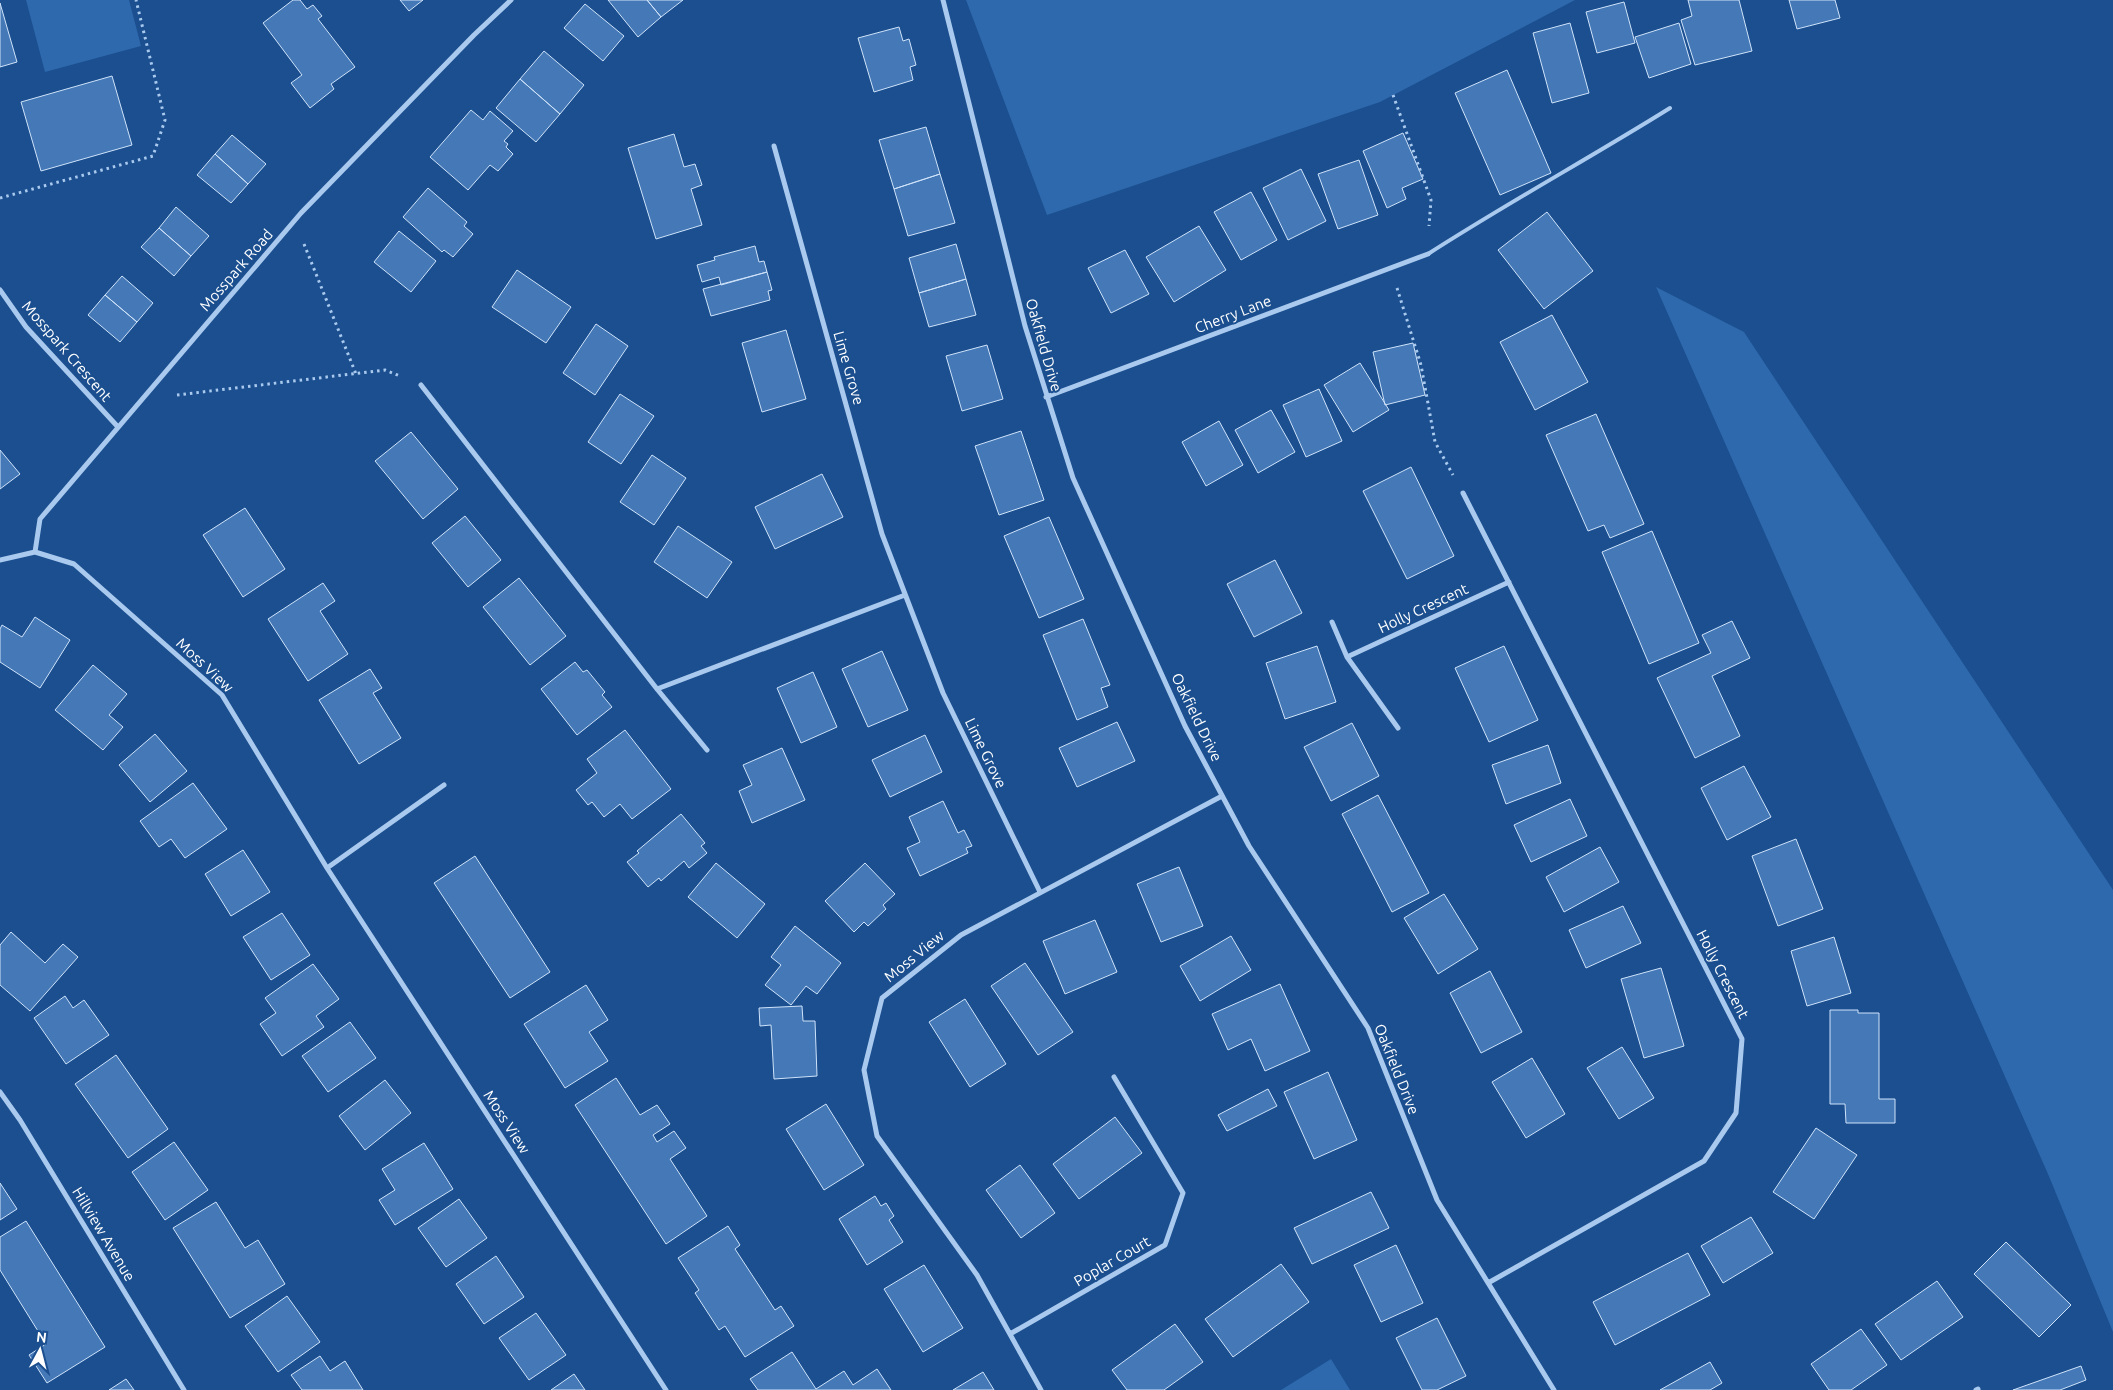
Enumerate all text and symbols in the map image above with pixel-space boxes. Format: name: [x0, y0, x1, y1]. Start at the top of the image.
street label: Mosspark Road: [196, 226, 276, 314]
street label: Cherry Lane: [1192, 292, 1274, 336]
street label: Oakfield Drive: [1023, 296, 1065, 394]
street label: Mosspark Crescent: [19, 297, 115, 405]
street label: Lime Grove: [830, 329, 868, 407]
street label: Holly Crescent: [1375, 580, 1471, 636]
street label: Moss View: [173, 634, 237, 696]
street label: Oakfield Drive: [1168, 670, 1226, 764]
street label: Lime Grove: [962, 715, 1010, 791]
street label: Moss View: [881, 927, 948, 985]
street label: Holly Crescent: [1693, 927, 1753, 1021]
street label: Oakfield Drive: [1371, 1021, 1423, 1117]
street label: Moss View: [480, 1087, 534, 1157]
street label: Hillview Avenue: [69, 1184, 139, 1284]
street label: Poplar Court: [1071, 1232, 1153, 1290]
north arrow: [15, 1325, 65, 1375]
text: N: [35, 1329, 48, 1346]

